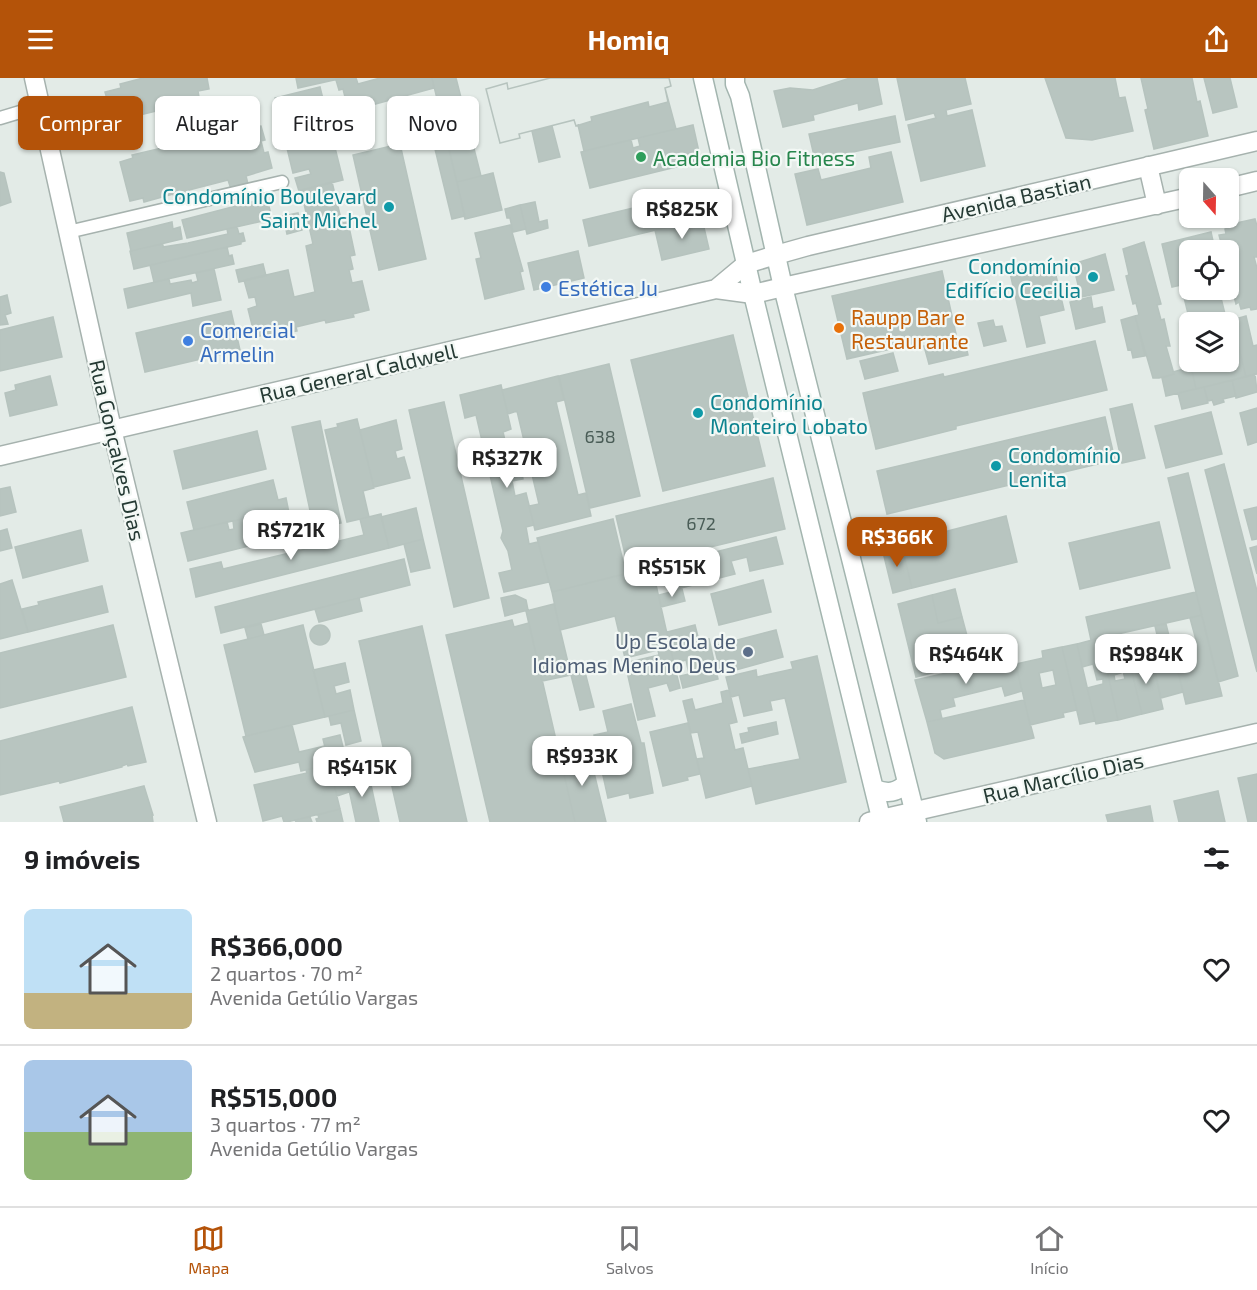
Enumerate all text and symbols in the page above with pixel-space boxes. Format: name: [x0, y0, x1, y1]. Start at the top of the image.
icon: menu: [24, 23, 57, 56]
text: Homiq: [588, 23, 669, 55]
icon: share: [1200, 23, 1233, 56]
chip: Comprar: [18, 96, 143, 150]
chip: Alugar: [155, 96, 260, 150]
chip: Filtros: [272, 96, 375, 150]
chip: Novo: [387, 96, 479, 150]
place label: Academia Bio Fitness: [653, 145, 855, 170]
marker: Academia Bio Fitness: [634, 150, 648, 164]
street label: Avenida Bastian: [939, 168, 1093, 226]
north arrow: [1179, 168, 1239, 228]
map controls: [1179, 168, 1239, 372]
place label: Condomínio Boulevard Saint Michel: [162, 183, 378, 232]
pin: R$825K: [633, 189, 731, 240]
text: R$825K: [646, 196, 718, 220]
marker: Condomínio Boulevard Saint Michel: [382, 200, 396, 214]
button: locate: [1179, 240, 1239, 300]
place label: Condomínio Edifício Cecilia: [945, 253, 1081, 302]
marker: Condomínio Edifício Cecilia: [1086, 270, 1100, 284]
place label: Estética Ju: [558, 275, 658, 300]
marker: Estética Ju: [539, 280, 553, 294]
place label: Raupp Bar e Restaurante: [851, 304, 969, 353]
button: layers: [1179, 312, 1239, 372]
place label: Comercial Armelin: [200, 317, 296, 366]
marker: Raupp Bar e Restaurante: [832, 321, 846, 335]
marker: Comercial Armelin: [181, 334, 195, 348]
street label: Rua General Caldwell: [257, 337, 460, 407]
street label: Rua Gonçalves Dias: [83, 357, 151, 543]
place label: Condomínio Monteiro Lobato: [710, 389, 868, 438]
marker: Condomínio Monteiro Lobato: [691, 406, 705, 420]
house number: 638: [584, 425, 616, 447]
pin: R$327K: [458, 438, 556, 489]
place label: Condomínio Lenita: [1008, 442, 1121, 491]
text: R$327K: [472, 445, 542, 469]
marker: Condomínio Lenita: [989, 459, 1003, 473]
pin: R$721K: [242, 510, 340, 561]
house number: 672: [686, 512, 716, 534]
text: R$721K: [257, 517, 325, 541]
pin: R$366K: [848, 517, 946, 568]
text: R$366K: [861, 524, 933, 548]
pin: R$515K: [623, 547, 721, 598]
text: R$515K: [638, 554, 706, 578]
place label: Up Escola de Idiomas Menino Deus: [532, 628, 736, 677]
pin: R$464K: [917, 634, 1015, 685]
pin: R$984K: [1097, 634, 1195, 685]
text: R$464K: [929, 641, 1003, 665]
text: R$984K: [1109, 641, 1183, 665]
marker: Up Escola de Idiomas Menino Deus: [741, 645, 755, 659]
pin: R$933K: [533, 736, 631, 787]
text: R$933K: [546, 743, 618, 767]
street label: Rua Marcílio Dias: [980, 746, 1146, 808]
pin: R$415K: [313, 747, 411, 798]
text: R$415K: [327, 754, 397, 778]
icon: filters: [1200, 842, 1233, 875]
text: 9 imóveis: [24, 843, 140, 874]
text: R$366,000: [210, 930, 343, 961]
icon: home: [72, 933, 144, 1005]
icon: heart: [1200, 953, 1233, 986]
text: 2 quartos · 70 m²: [210, 961, 363, 985]
text: Avenida Getúlio Vargas: [210, 985, 418, 1009]
text: R$515,000: [210, 1081, 337, 1112]
icon: home: [72, 1084, 144, 1156]
icon: heart: [1200, 1104, 1233, 1137]
text: 3 quartos · 77 m²: [210, 1112, 361, 1136]
text: Avenida Getúlio Vargas: [210, 1136, 418, 1160]
tab: Mapa: [188, 1222, 229, 1277]
tab: Salvos: [606, 1222, 654, 1277]
tab: Início: [1030, 1222, 1069, 1277]

